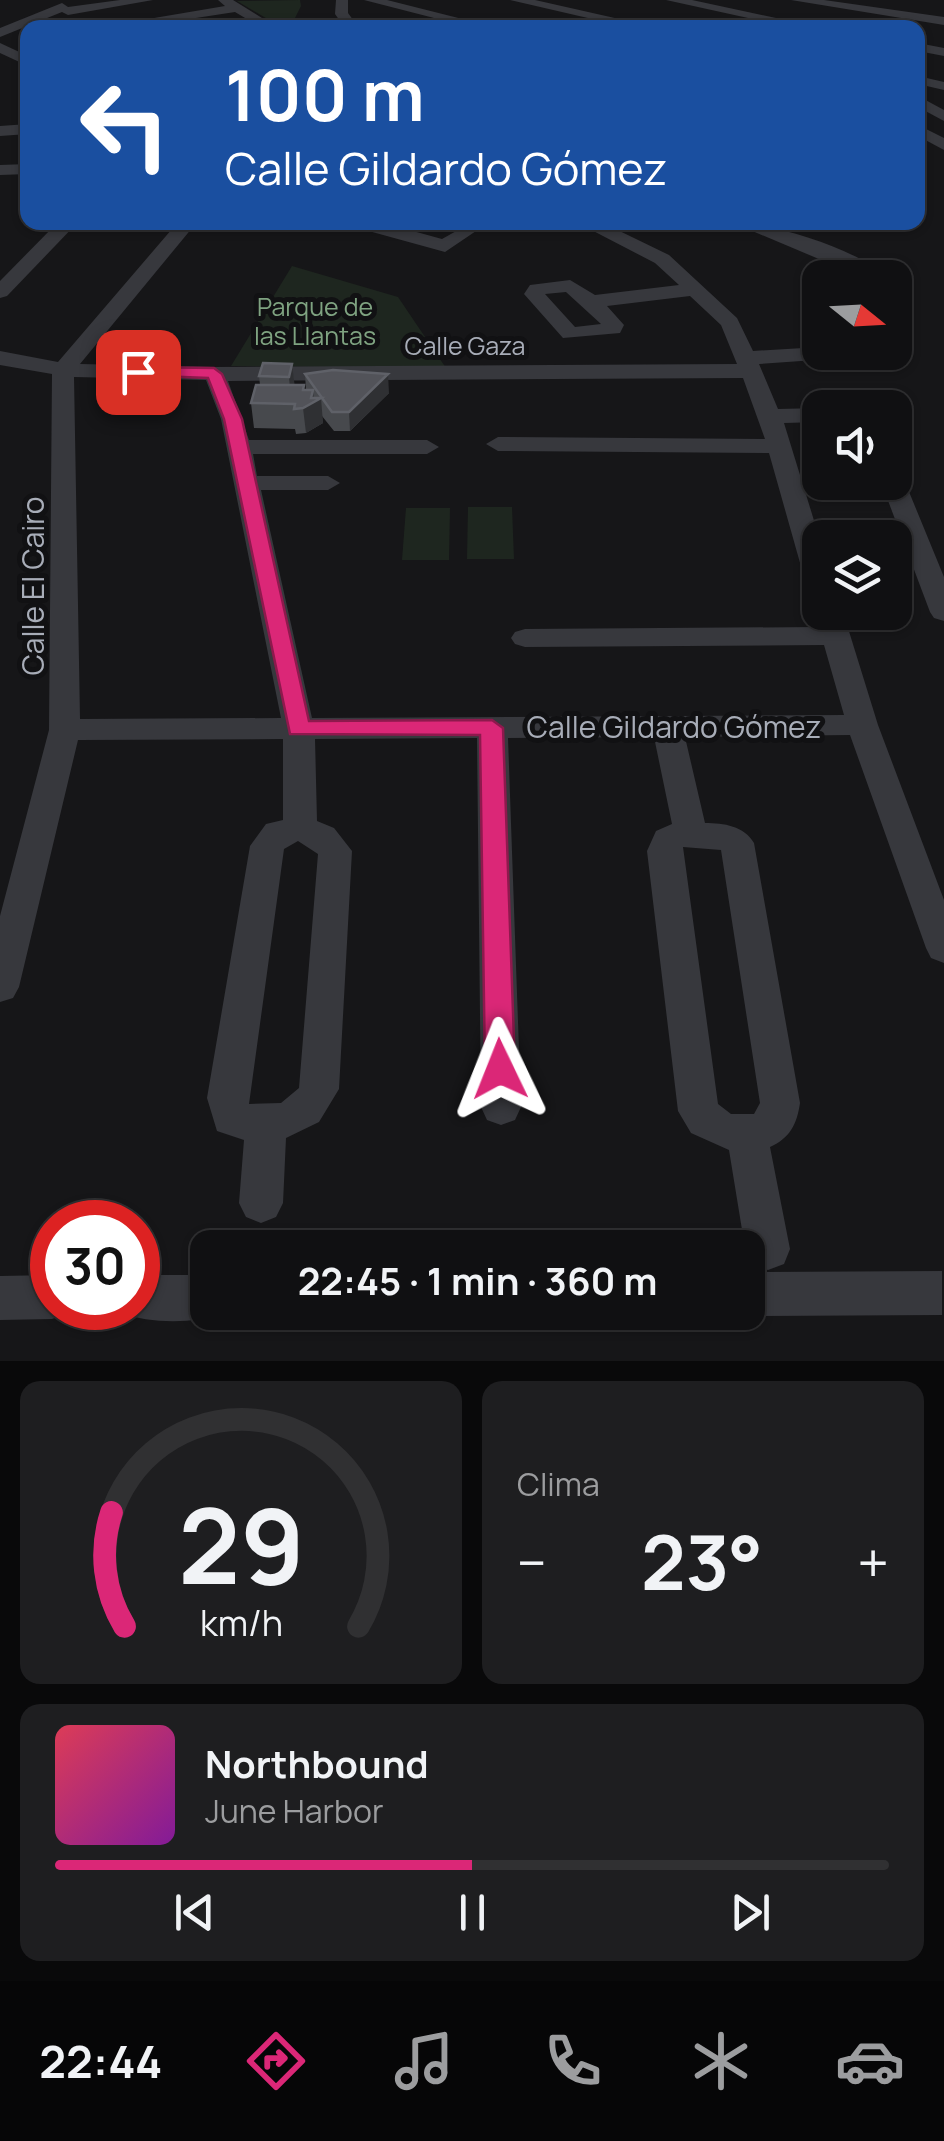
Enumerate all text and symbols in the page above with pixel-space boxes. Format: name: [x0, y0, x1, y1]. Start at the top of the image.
text: 100 m: [225, 46, 425, 142]
icon: left: [60, 60, 190, 190]
text: Calle Gildardo Gómez: [225, 137, 667, 199]
north arrow: [802, 260, 912, 370]
map controls: [802, 260, 912, 630]
park label: Parque de las Llantas: [254, 289, 376, 353]
street label: Calle Gaza: [405, 328, 525, 363]
pin: [96, 330, 181, 415]
icon: arrive: [111, 345, 166, 400]
button: sound: [802, 390, 912, 500]
street label: Calle El Cairo: [12, 496, 53, 676]
button: layers: [802, 520, 912, 630]
street label: Calle Gildardo Gómez: [527, 706, 821, 747]
position arrow: [448, 1017, 552, 1121]
speed limit sign: 30: [30, 1200, 160, 1330]
text: 22:45 · 1 min · 360 m: [298, 1254, 657, 1306]
text: Clima: [517, 1462, 600, 1506]
text: 29: [178, 1473, 304, 1615]
text: 23°: [641, 1510, 763, 1613]
text: −: [517, 1524, 547, 1600]
text: +: [857, 1524, 889, 1600]
text: km/h: [199, 1598, 283, 1647]
text: Northbound: [205, 1737, 429, 1789]
text: June Harbor: [205, 1789, 383, 1833]
icon: previous: [167, 1885, 222, 1940]
icon: pause: [445, 1885, 500, 1940]
icon: next: [723, 1885, 778, 1940]
icon: directions: [241, 2026, 311, 2096]
icon: music: [389, 2026, 459, 2096]
icon: phone: [538, 2026, 608, 2096]
icon: climate: [686, 2026, 756, 2096]
icon: car: [835, 2026, 905, 2096]
text: 22:44: [39, 2030, 162, 2092]

